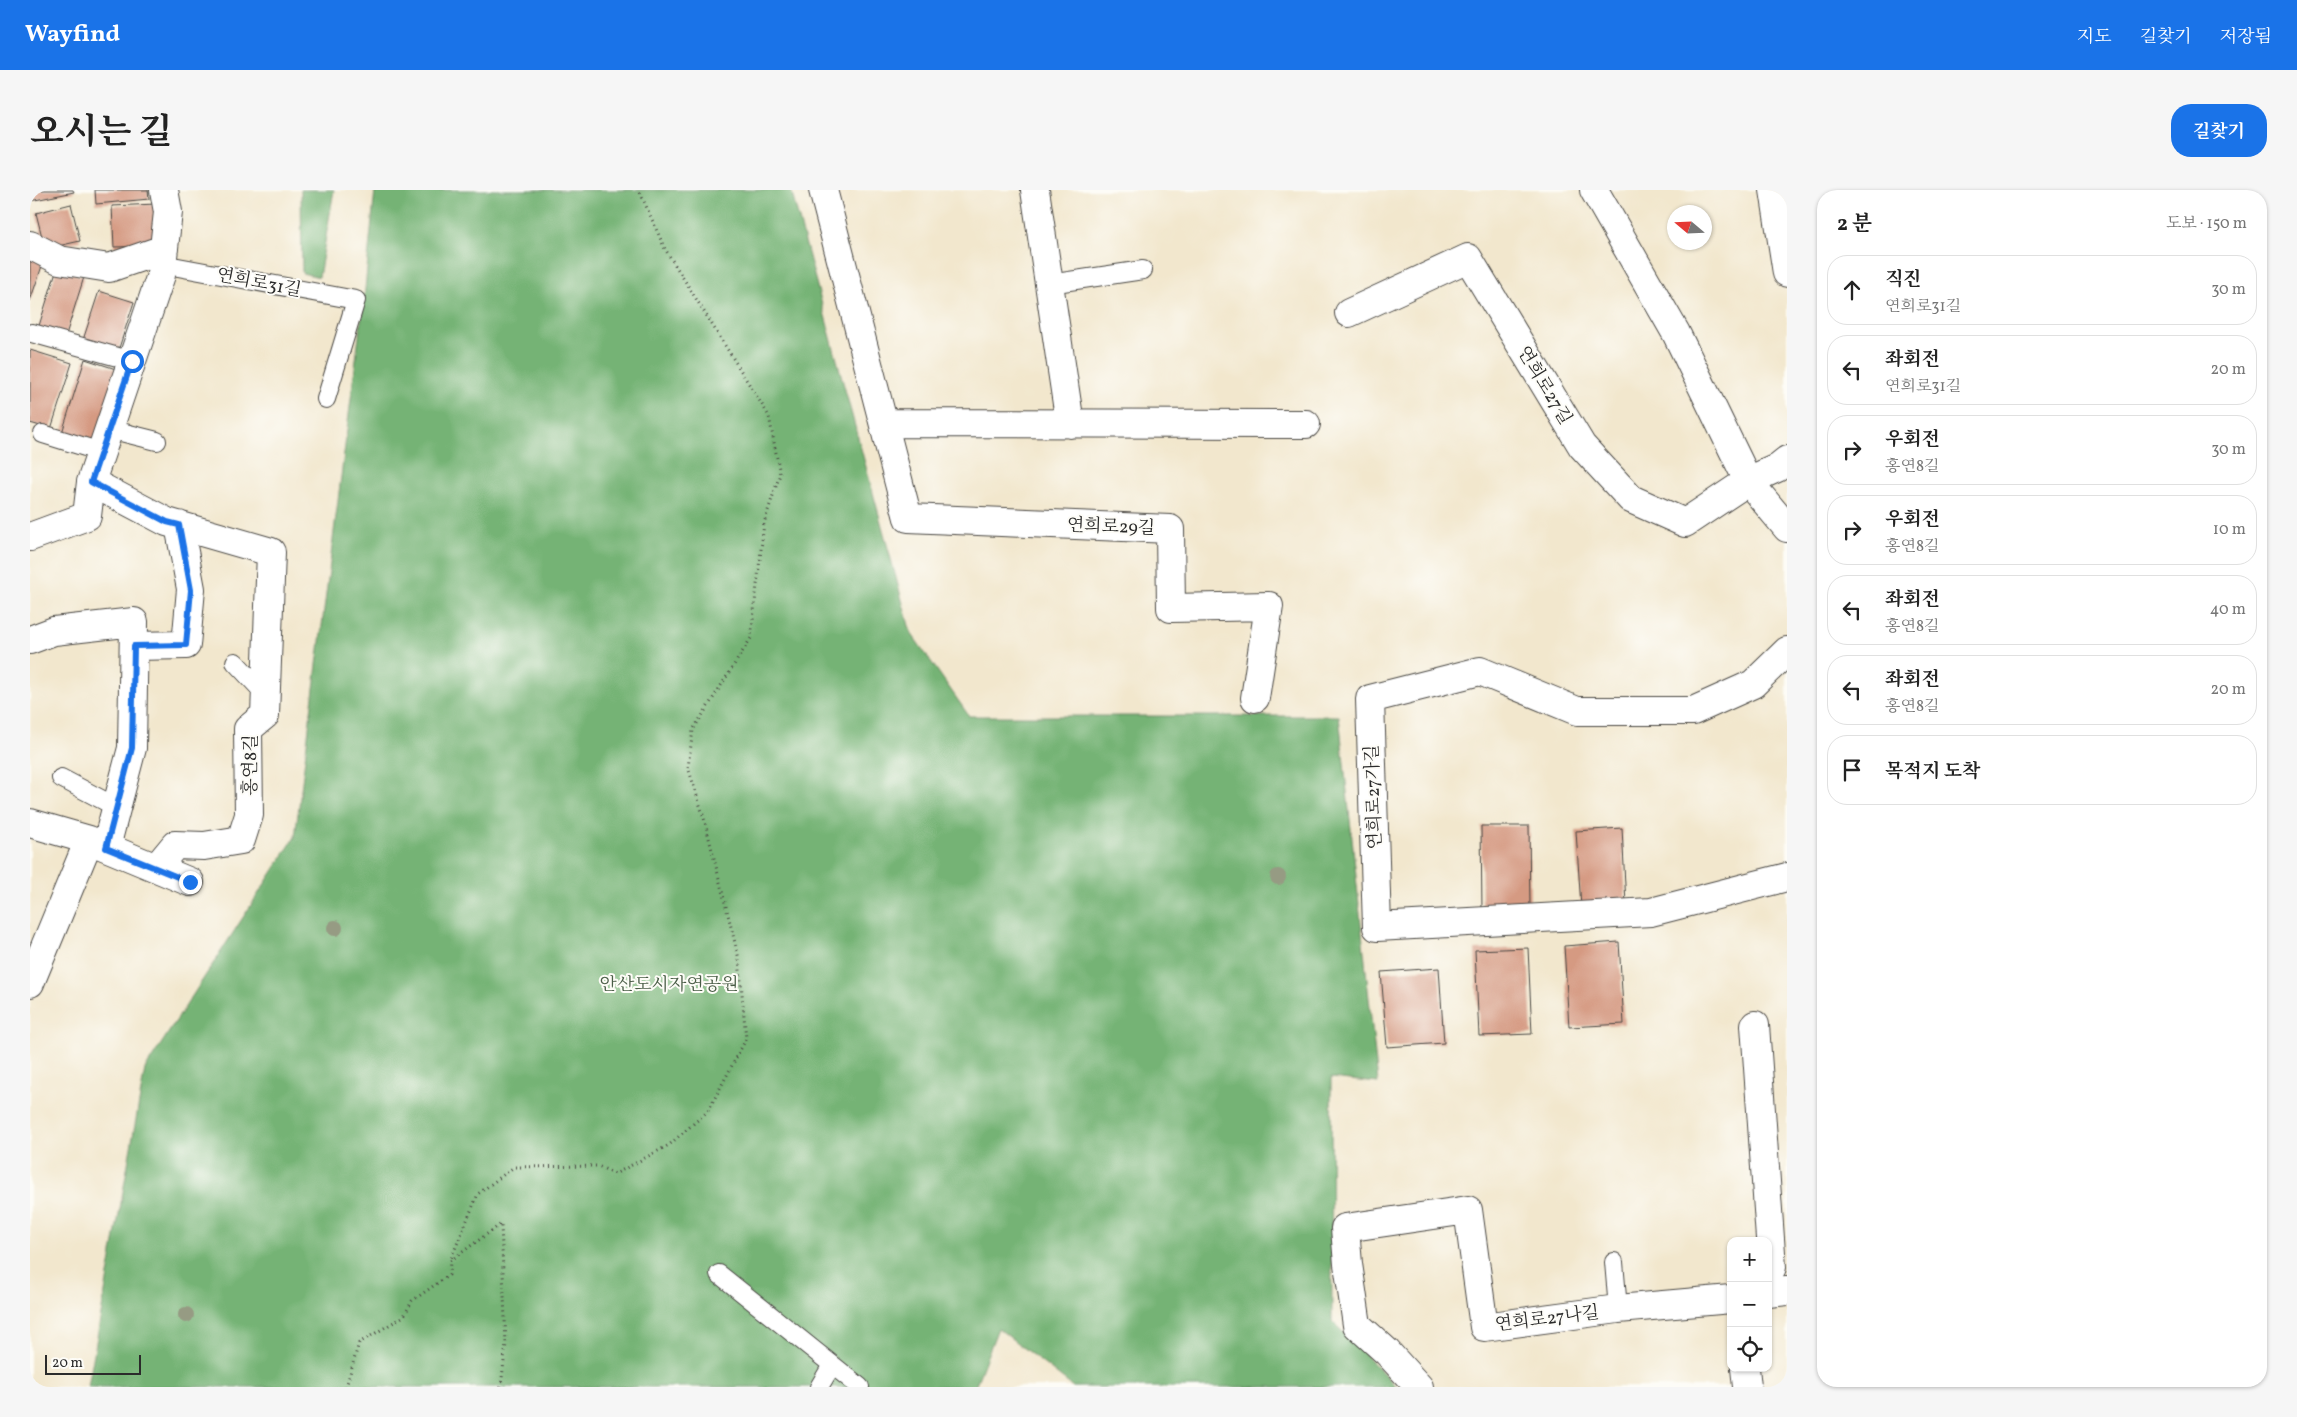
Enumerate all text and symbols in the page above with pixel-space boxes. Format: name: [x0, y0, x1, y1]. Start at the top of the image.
text: Wayfind: [25, 18, 120, 52]
text: 지도: [2077, 25, 2112, 50]
text: 길찾기: [2140, 25, 2192, 50]
text: 저장됨: [2220, 25, 2272, 50]
button: 길찾기: [2171, 104, 2267, 157]
text: 오시는 길: [30, 110, 172, 158]
north arrow: [1667, 205, 1712, 250]
text: 2 분: [1837, 210, 1872, 239]
text: 도보 · 150 m: [2166, 213, 2247, 235]
street label: 연희로31길: [214, 263, 303, 304]
text: 직진: [1885, 267, 1922, 293]
icon: ahead: [1838, 276, 1866, 304]
text: 30 m: [2211, 279, 2246, 301]
text: 연희로31길: [1885, 296, 1961, 318]
street label: 연희로27길: [1510, 342, 1577, 430]
text: 좌회전: [1885, 347, 1940, 373]
route start: [121, 350, 144, 373]
icon: left: [1838, 356, 1866, 384]
text: 20 m: [2211, 359, 2246, 381]
text: 연희로31길: [1885, 376, 1961, 398]
text: 우회전: [1885, 427, 1940, 453]
icon: right: [1838, 436, 1866, 464]
text: 30 m: [2211, 439, 2246, 461]
text: 홍연8길: [1885, 456, 1940, 478]
text: 우회전: [1885, 507, 1940, 533]
street label: 연희로29길: [1066, 513, 1156, 542]
icon: right: [1838, 516, 1866, 544]
text: 10 m: [2213, 519, 2246, 541]
text: 홍연8길: [1885, 536, 1940, 558]
text: 좌회전: [1885, 587, 1940, 613]
icon: left: [1838, 596, 1866, 624]
text: 40 m: [2210, 599, 2246, 621]
text: 홍연8길: [1885, 616, 1940, 638]
text: 좌회전: [1885, 667, 1940, 693]
icon: left: [1838, 676, 1866, 704]
text: 20 m: [2211, 679, 2246, 701]
text: 홍연8길: [1885, 696, 1940, 718]
street label: 홍연8길: [238, 734, 265, 796]
street label: 연희로27가길: [1360, 744, 1389, 850]
icon: arrive: [1838, 756, 1866, 784]
text: 목적지 도착: [1885, 759, 1981, 785]
route end: [179, 871, 202, 894]
park label: 안산도시자연공원: [599, 973, 739, 998]
map controls: [1727, 1237, 1772, 1372]
button: +: [1727, 1237, 1772, 1282]
button: −: [1727, 1282, 1772, 1327]
street label: 연희로27나길: [1494, 1301, 1601, 1338]
button: locate: [1727, 1327, 1772, 1372]
scale bar: [45, 1352, 141, 1375]
text: 20 m: [52, 1354, 83, 1373]

